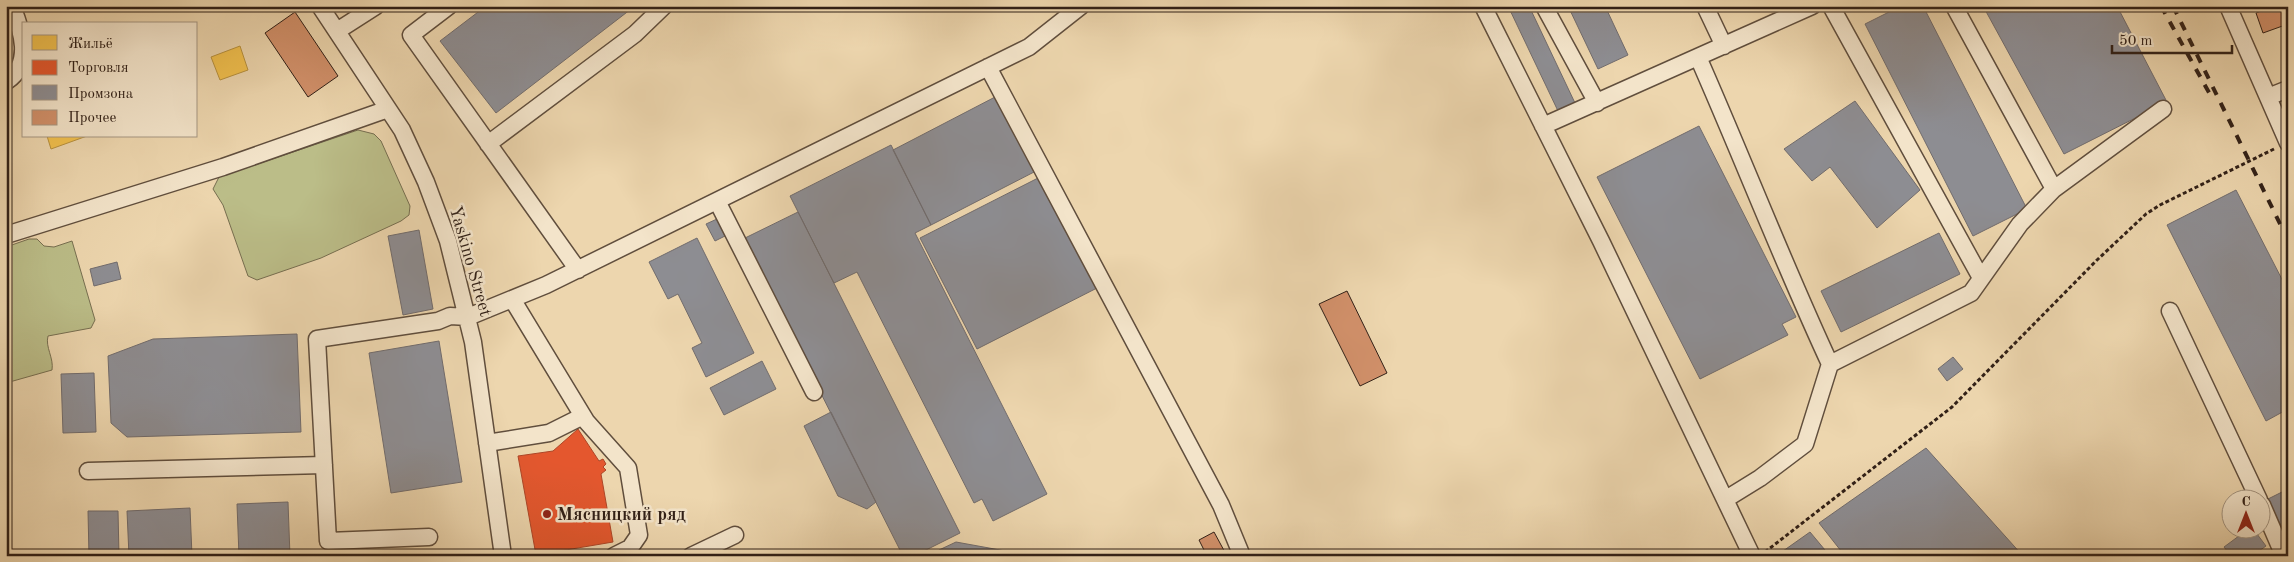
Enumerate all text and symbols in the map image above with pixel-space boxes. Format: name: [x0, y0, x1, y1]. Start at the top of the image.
legend: [22, 22, 198, 138]
scale bar: [2112, 22, 2232, 54]
text: 50 m: [2119, 34, 2153, 49]
text: Жильё: [68, 37, 113, 52]
text: Торговля: [68, 61, 129, 76]
text: Промзона: [68, 87, 134, 102]
text: Прочее: [68, 111, 116, 126]
street label: Yaskino Street: [446, 204, 494, 319]
north arrow: [2222, 490, 2272, 540]
text: С: [2241, 495, 2251, 509]
place label: Мясницкий ряд: [557, 506, 686, 524]
marker: Мясницкий ряд: [541, 508, 553, 520]

